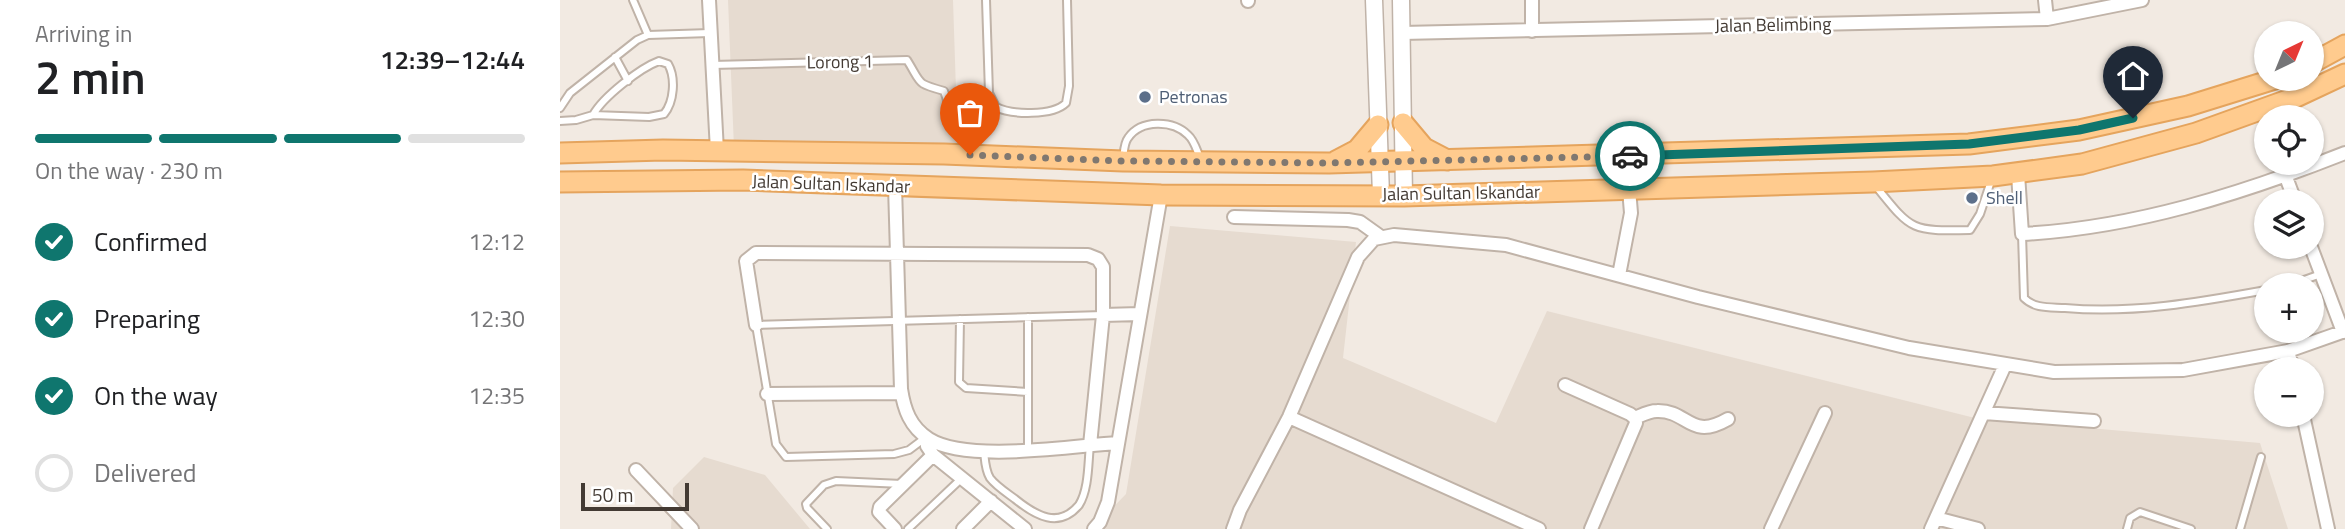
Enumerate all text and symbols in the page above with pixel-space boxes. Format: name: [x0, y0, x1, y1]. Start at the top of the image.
street label: Jalan Belimbing: [1714, 10, 1832, 39]
text: Arriving in: [35, 16, 132, 51]
north arrow: [2254, 21, 2324, 91]
map controls: [2254, 21, 2324, 427]
text: 12:39–12:44: [380, 40, 525, 79]
text: 2 min: [35, 42, 146, 112]
pin: [2103, 46, 2163, 118]
street label: Lorong 1: [806, 47, 873, 76]
icon: home: [2114, 57, 2152, 95]
pin: [940, 83, 1000, 155]
place label: Petronas: [1159, 83, 1228, 110]
marker: Petronas: [1137, 89, 1153, 105]
icon: bag: [951, 94, 989, 132]
button: locate: [2254, 105, 2324, 175]
courier: [1595, 121, 1665, 191]
icon: car: [1611, 137, 1649, 175]
text: On the way · 230 m: [35, 153, 223, 188]
street label: Jalan Sultan Iskandar: [751, 167, 911, 200]
street label: Jalan Sultan Iskandar: [1382, 178, 1540, 207]
place label: Shell: [1986, 184, 2023, 211]
button: layers: [2254, 189, 2324, 259]
marker: Shell: [1964, 190, 1980, 206]
text: Confirmed: [94, 222, 208, 261]
icon: check: [35, 223, 73, 261]
text: 12:12: [468, 224, 525, 259]
button: +: [2254, 273, 2324, 343]
text: Preparing: [94, 299, 200, 338]
icon: check: [35, 300, 73, 338]
text: 12:30: [468, 301, 525, 336]
button: −: [2254, 357, 2324, 427]
text: On the way: [94, 376, 218, 415]
icon: check: [35, 377, 73, 415]
text: 12:35: [468, 378, 525, 413]
text: Delivered: [94, 453, 197, 492]
scale bar: [581, 480, 690, 512]
text: 50 m: [592, 480, 633, 509]

